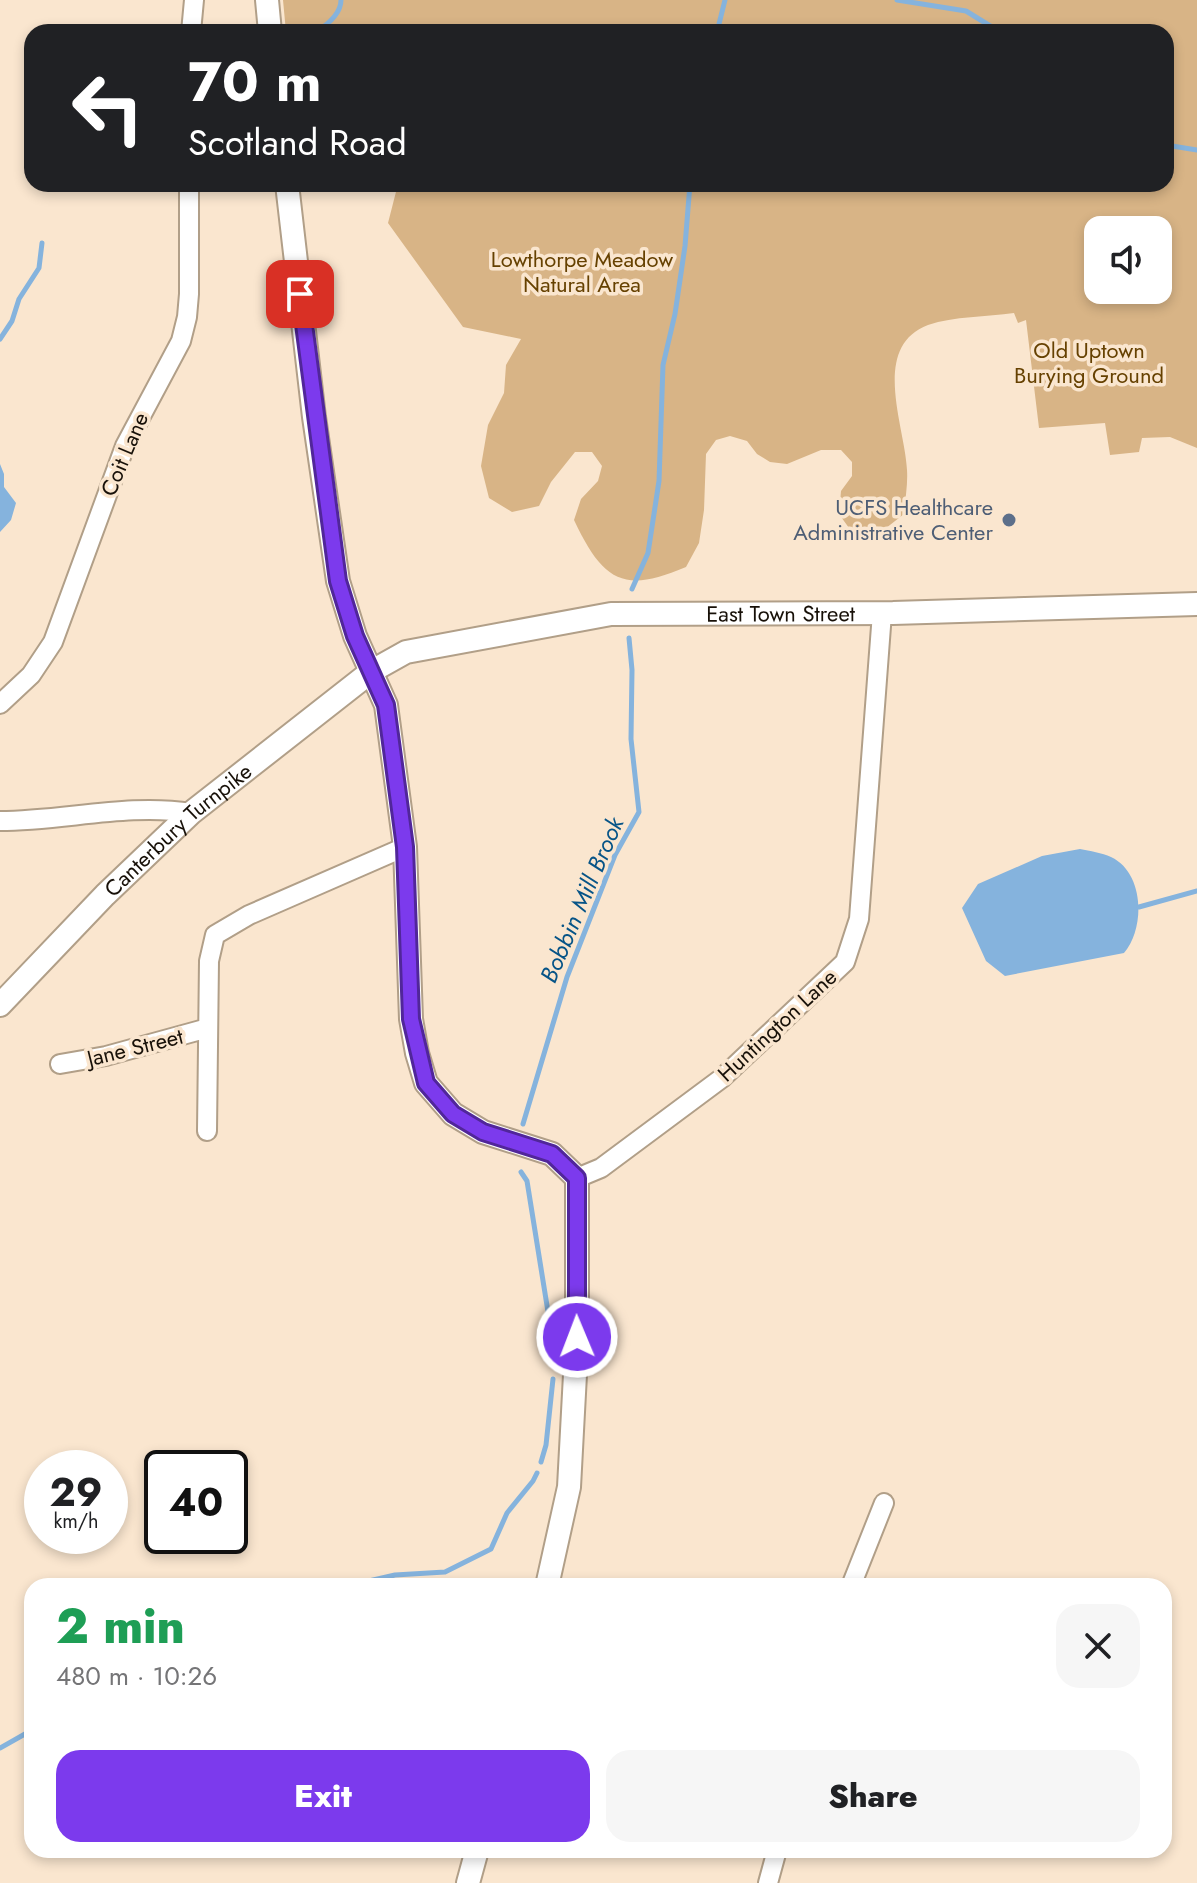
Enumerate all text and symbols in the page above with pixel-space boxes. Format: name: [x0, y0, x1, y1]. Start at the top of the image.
text: 70 m: [188, 41, 322, 122]
icon: left: [56, 56, 160, 160]
text: Scotland Road: [188, 116, 407, 168]
map controls: [1084, 216, 1172, 304]
button: sound: [1084, 216, 1172, 304]
park label: Lowthorpe Meadow Natural Area: [491, 243, 673, 300]
pin: [266, 260, 334, 328]
icon: arrive: [278, 272, 322, 316]
park label: Old Uptown Burying Ground: [1014, 334, 1164, 391]
street label: Coit Lane: [92, 407, 156, 501]
place label: UCFS Healthcare Administrative Center: [793, 491, 993, 548]
marker: UCFS Healthcare Administrative Center: [1000, 511, 1018, 529]
street label: East Town Street: [706, 597, 856, 630]
street label: Canterbury Turnpike: [97, 755, 258, 904]
water label: Bobbin Mill Brook: [531, 810, 633, 988]
street label: Huntington Lane: [710, 961, 844, 1089]
street label: Jane Street: [81, 1019, 187, 1075]
position arrow: [535, 1295, 619, 1379]
speed limit sign: 40: [144, 1450, 248, 1554]
text: 29: [50, 1463, 103, 1521]
text: km/h: [53, 1507, 99, 1536]
text: 2 min: [56, 1592, 185, 1661]
button: close: [1056, 1604, 1140, 1688]
text: 480 m · 10:26: [56, 1657, 217, 1695]
button: Exit: [56, 1750, 590, 1842]
button: Share: [606, 1750, 1140, 1842]

